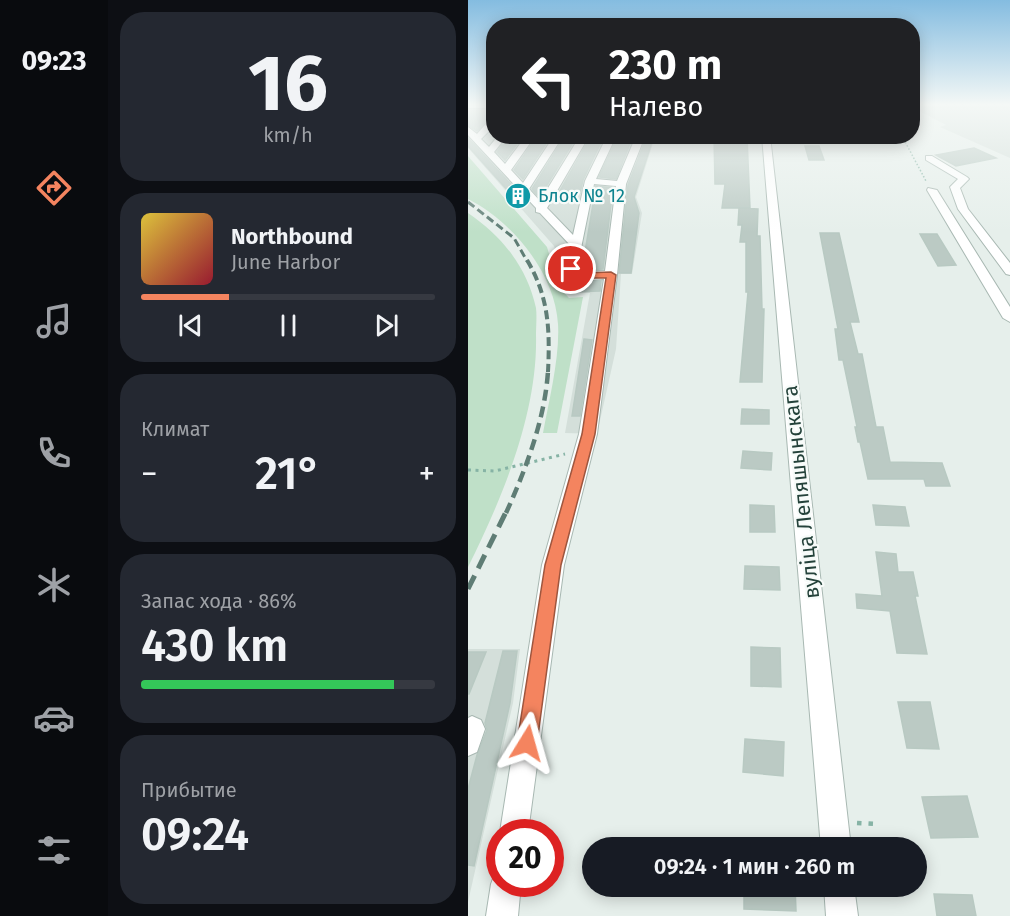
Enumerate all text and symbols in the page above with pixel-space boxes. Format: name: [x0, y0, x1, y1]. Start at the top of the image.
text: 16: [248, 37, 328, 131]
text: 230 m: [609, 40, 722, 90]
icon: left: [510, 42, 588, 120]
text: 09:23: [22, 45, 87, 77]
text: Налево: [609, 91, 703, 123]
text: km/h: [263, 123, 313, 147]
icon: directions: [33, 167, 75, 209]
building icon: Блок № 12: [503, 181, 533, 211]
place label: Блок № 12: [538, 185, 625, 207]
text: Northbound: [231, 223, 353, 250]
pin: [545, 243, 596, 294]
text: June Harbor: [231, 250, 340, 274]
icon: arrive: [554, 252, 587, 285]
icon: music: [33, 300, 75, 342]
icon: previous: [174, 309, 207, 342]
icon: pause: [272, 309, 305, 342]
icon: next: [370, 309, 403, 342]
street label: вуліца Лепяшынскага: [777, 384, 825, 600]
text: Климат: [141, 417, 209, 441]
icon: phone: [33, 432, 75, 474]
text: 21°: [255, 447, 321, 501]
text: −: [141, 454, 158, 494]
text: +: [419, 454, 435, 494]
icon: climate: [33, 564, 75, 606]
text: Запас хода · 86%: [141, 589, 296, 613]
text: 430 km: [141, 619, 288, 673]
icon: car: [33, 697, 75, 739]
position arrow: [495, 711, 559, 775]
text: Прибытие: [141, 778, 237, 802]
text: 09:24: [141, 808, 249, 862]
speed limit sign: 20: [486, 819, 564, 897]
icon: filters: [33, 829, 75, 871]
text: 09:24 · 1 мин · 260 m: [654, 853, 855, 880]

